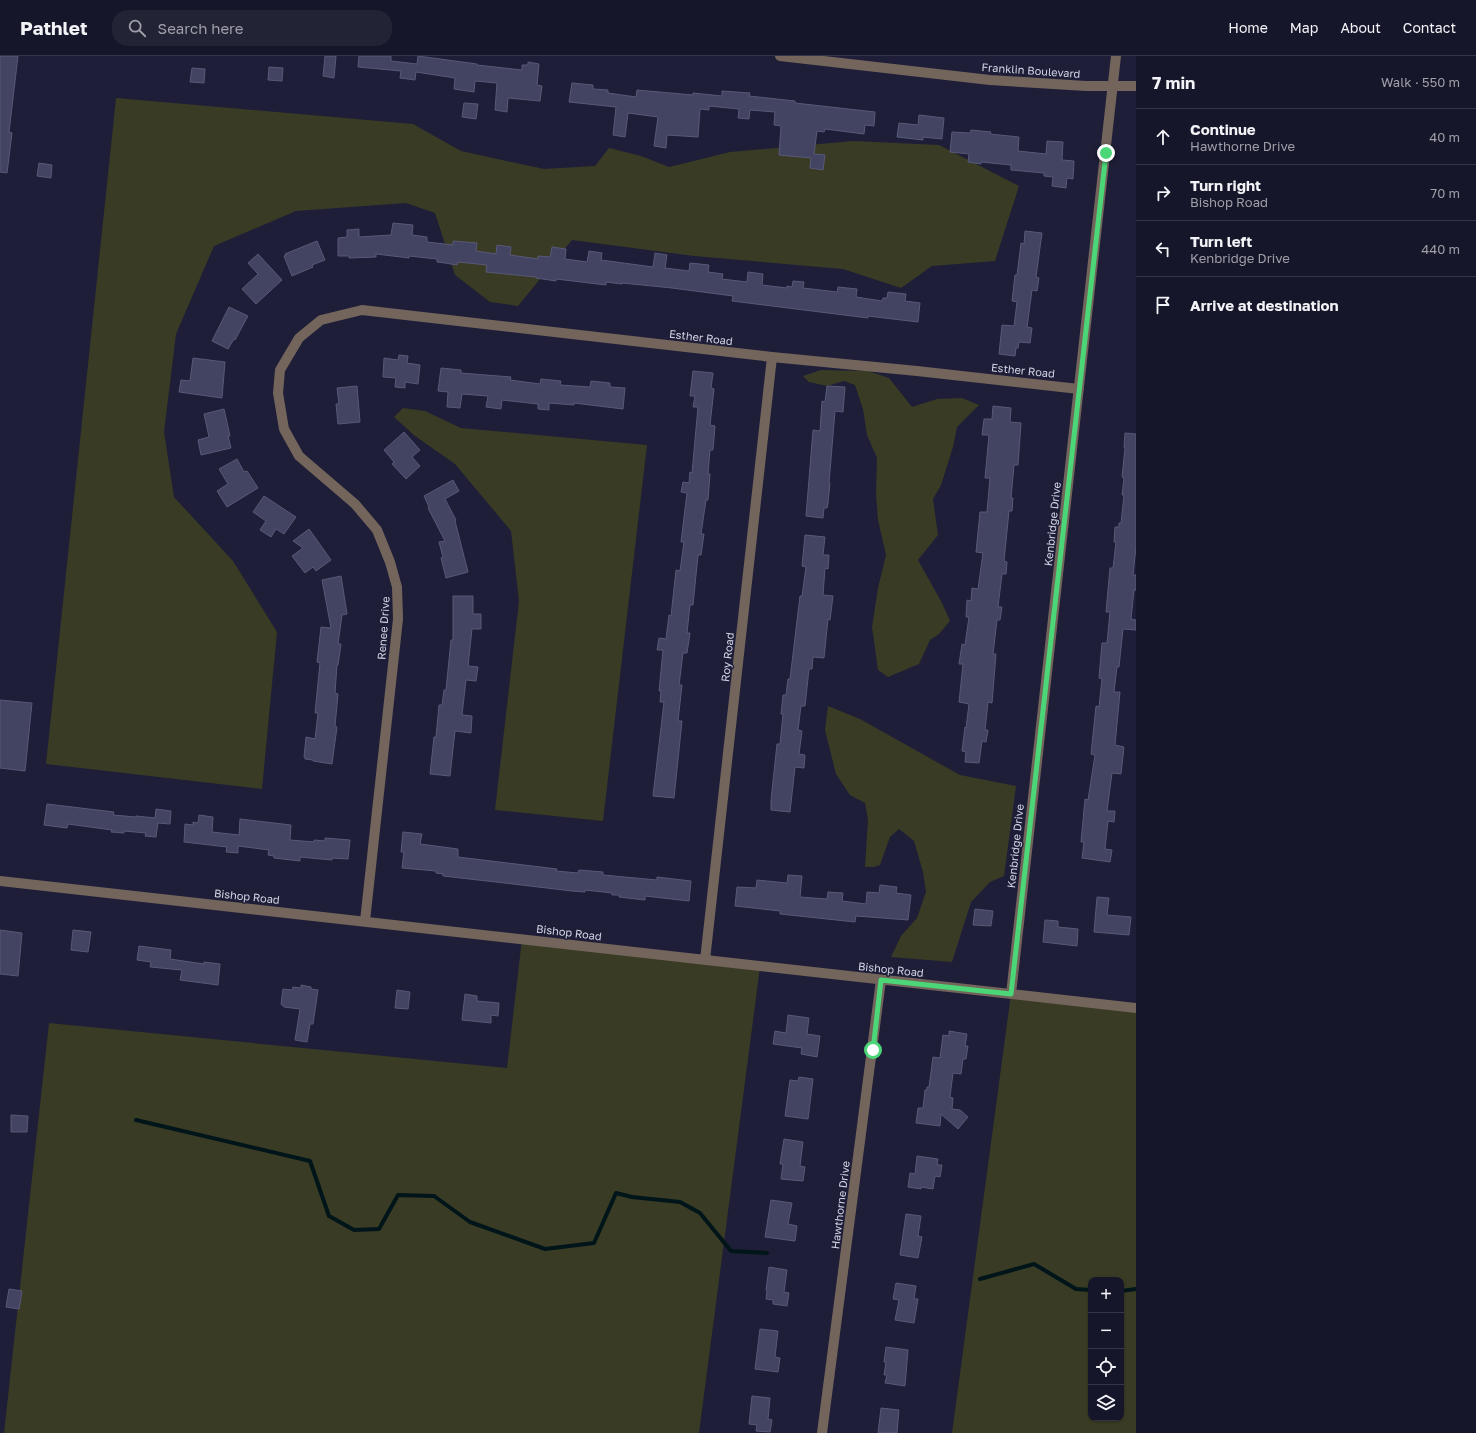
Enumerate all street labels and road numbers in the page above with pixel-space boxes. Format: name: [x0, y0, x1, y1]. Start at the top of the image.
street label: Franklin Boulevard: [981, 60, 1081, 80]
street label: Esther Road: [668, 327, 734, 347]
street label: Esther Road: [990, 360, 1056, 380]
street label: Kenbridge Drive: [1041, 481, 1063, 567]
street label: Renee Drive: [374, 596, 392, 660]
street label: Roy Road: [718, 632, 736, 682]
street label: Kenbridge Drive: [1004, 803, 1026, 889]
street label: Bishop Road: [214, 886, 280, 906]
street label: Bishop Road: [535, 922, 603, 942]
street label: Bishop Road: [858, 959, 924, 979]
street label: Hawthorne Drive: [828, 1160, 852, 1250]

